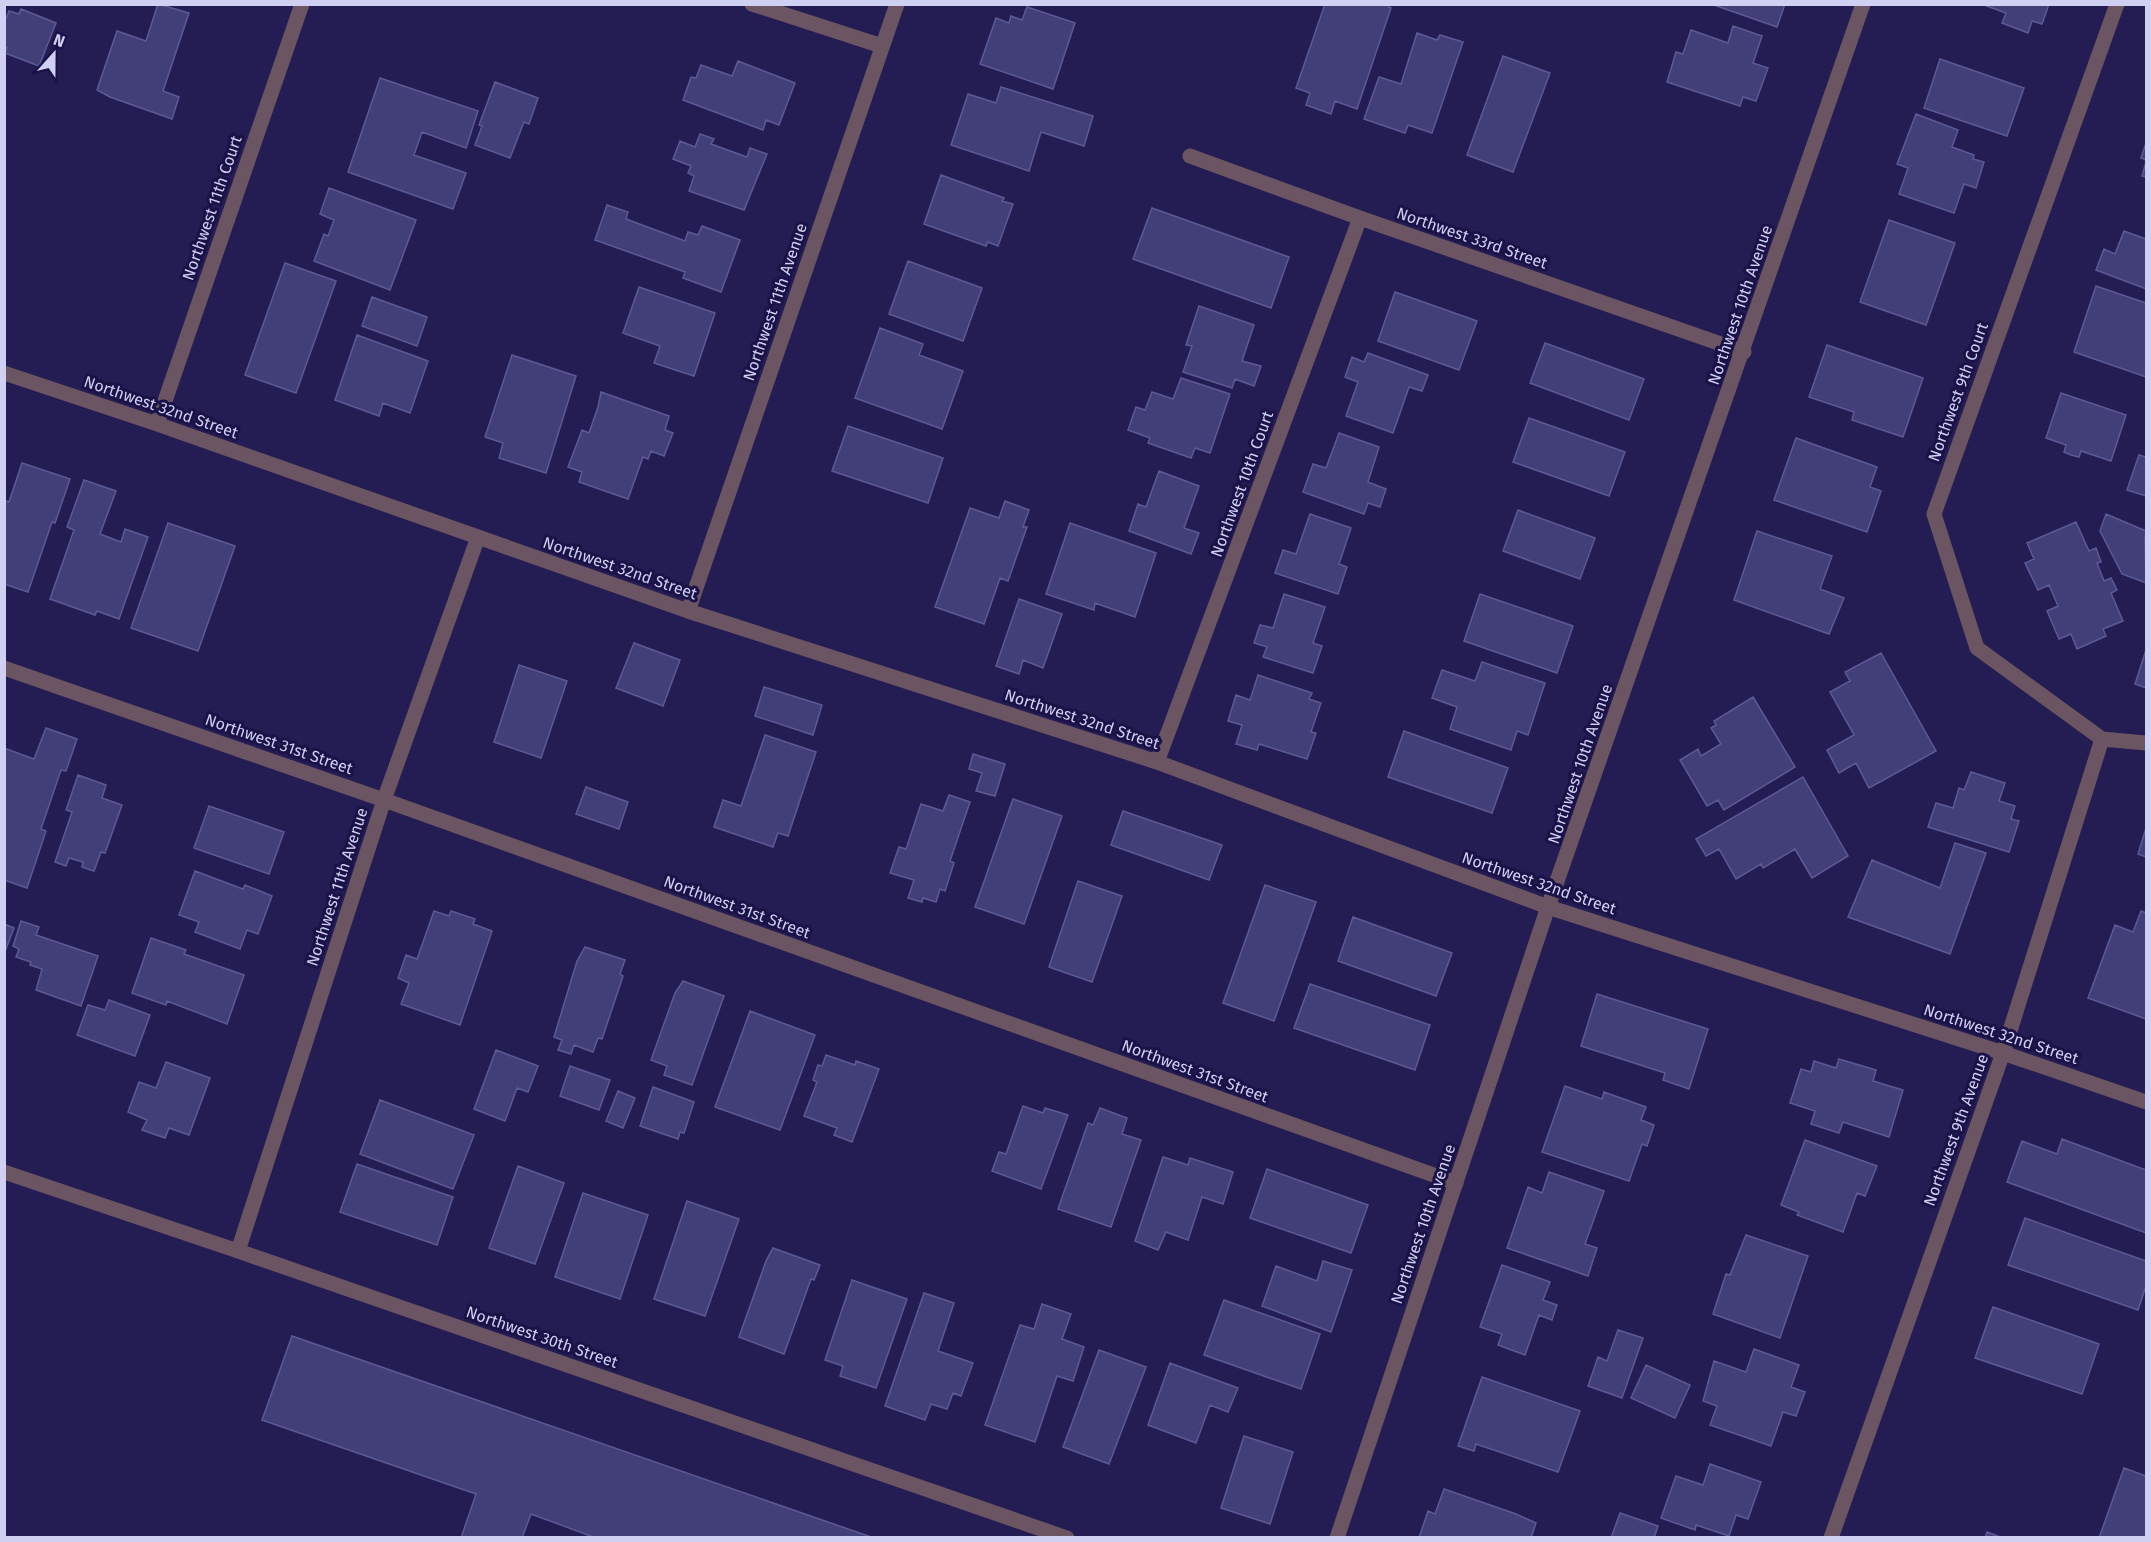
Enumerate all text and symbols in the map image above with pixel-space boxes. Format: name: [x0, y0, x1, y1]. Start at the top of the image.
north arrow: [24, 24, 84, 84]
text: N: [51, 30, 68, 51]
street label: Northwest 11th Court: [178, 133, 246, 283]
street label: Northwest 33rd Street: [1394, 203, 1550, 273]
street label: Northwest 11th Avenue: [739, 221, 811, 383]
street label: Northwest 10th Avenue: [1704, 223, 1776, 387]
street label: Northwest 9th Court: [1924, 320, 1992, 464]
street label: Northwest 32nd Street: [81, 372, 241, 442]
street label: Northwest 10th Court: [1207, 408, 1277, 560]
street label: Northwest 32nd Street: [540, 533, 700, 603]
street label: Northwest 10th Avenue: [1544, 682, 1616, 846]
street label: Northwest 32nd Street: [1002, 685, 1162, 753]
street label: Northwest 31st Street: [203, 710, 355, 778]
street label: Northwest 11th Avenue: [302, 805, 372, 969]
street label: Northwest 32nd Street: [1459, 848, 1619, 918]
street label: Northwest 31st Street: [661, 872, 813, 942]
street label: Northwest 32nd Street: [1921, 1000, 2081, 1068]
street label: Northwest 31st Street: [1119, 1036, 1271, 1106]
street label: Northwest 9th Avenue: [1920, 1051, 1992, 1209]
street label: Northwest 10th Avenue: [1387, 1142, 1459, 1306]
street label: Northwest 30th Street: [464, 1302, 620, 1372]

